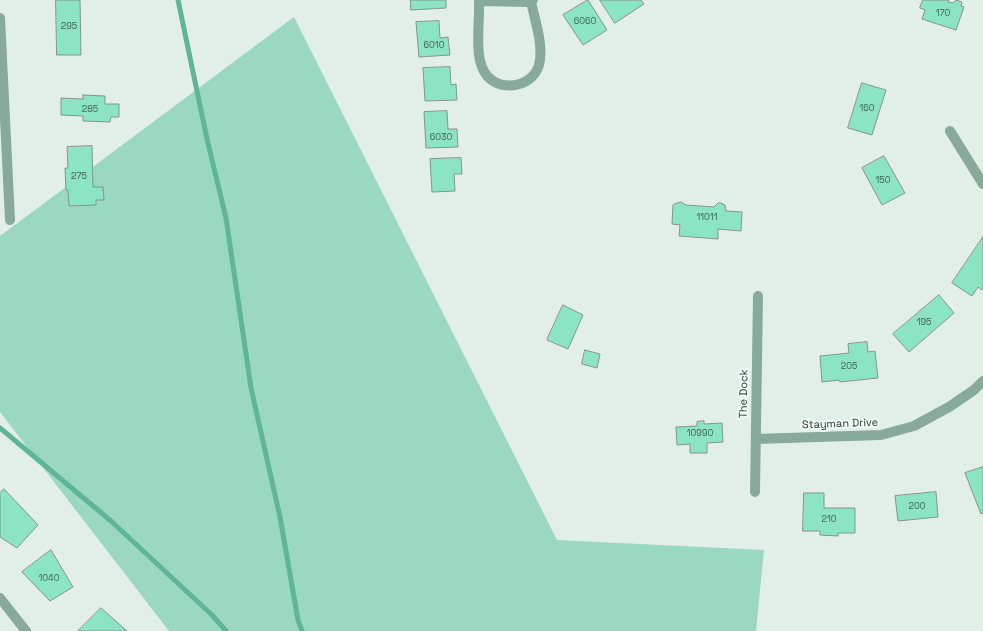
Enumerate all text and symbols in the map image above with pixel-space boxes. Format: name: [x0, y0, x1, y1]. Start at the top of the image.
house number: 170: [936, 9, 950, 19]
house number: 6060: [574, 17, 596, 27]
house number: 295: [61, 22, 77, 32]
house number: 6010: [424, 41, 444, 51]
house number: 160: [859, 104, 875, 114]
house number: 285: [82, 105, 98, 115]
house number: 6030: [430, 133, 452, 143]
house number: 275: [71, 172, 87, 182]
house number: 150: [876, 176, 890, 186]
house number: 11011: [697, 213, 717, 223]
house number: 195: [917, 318, 931, 328]
house number: 205: [841, 362, 857, 372]
street label: The Dock: [737, 369, 751, 419]
street label: Stayman Drive: [802, 416, 878, 432]
house number: 10990: [687, 429, 713, 439]
house number: 200: [909, 502, 925, 512]
house number: 210: [822, 515, 836, 525]
house number: 1040: [39, 574, 59, 584]

